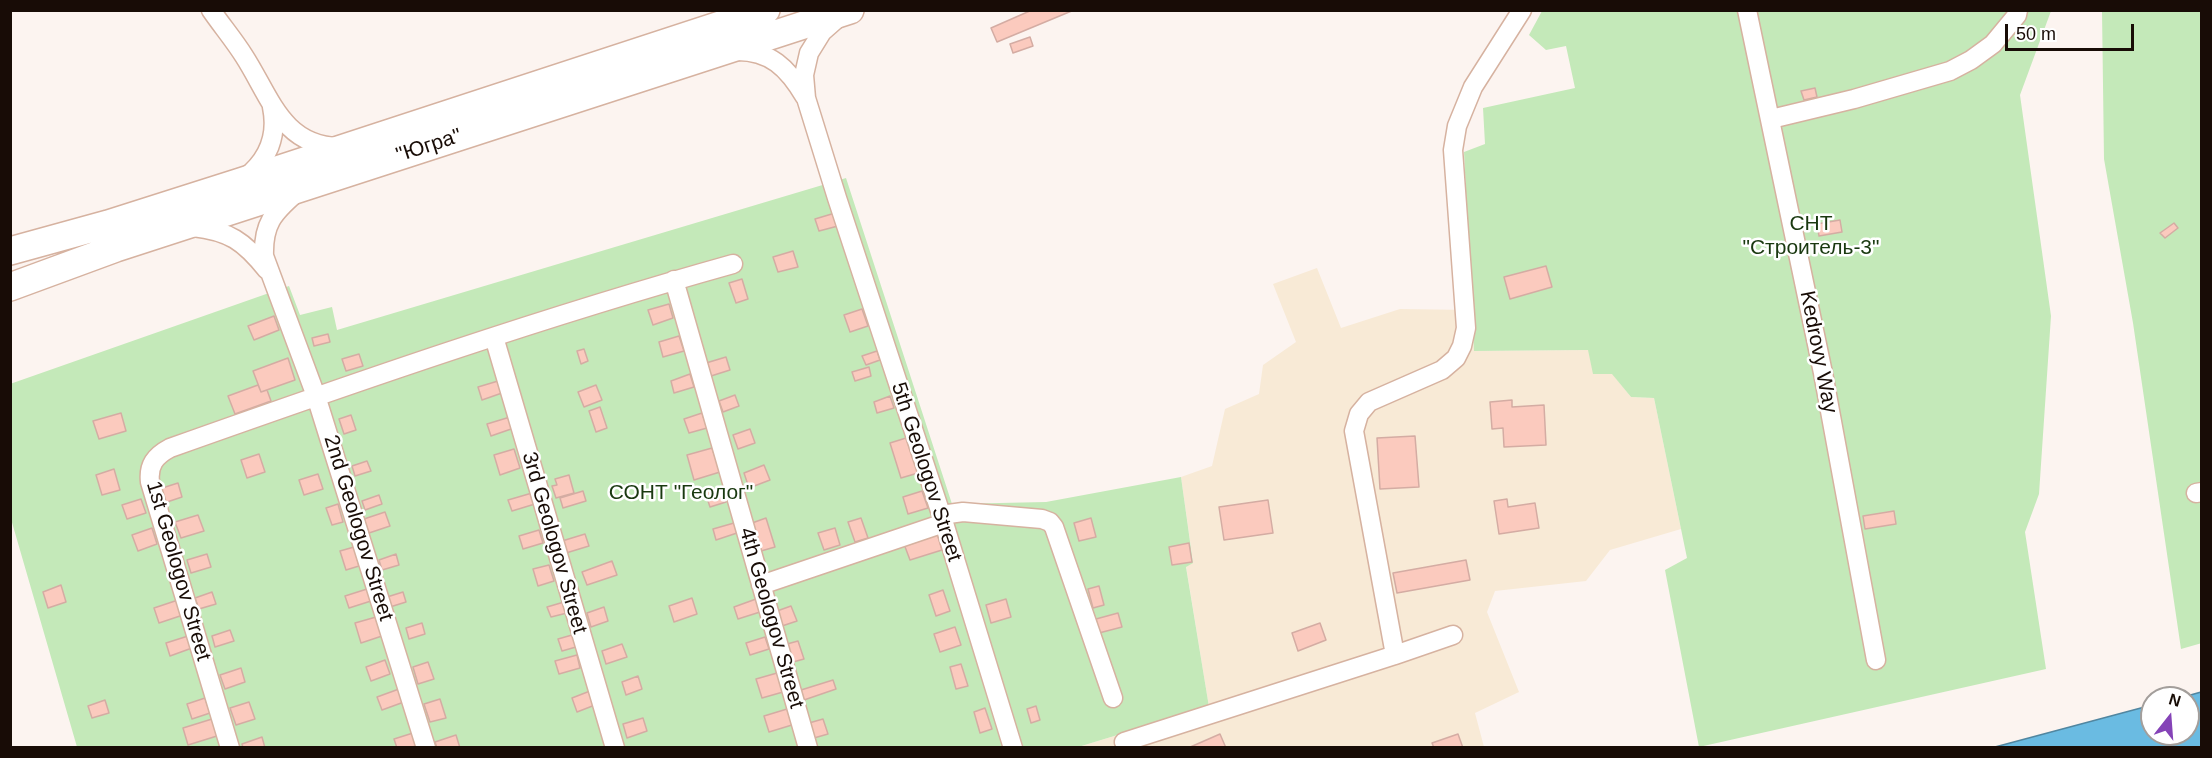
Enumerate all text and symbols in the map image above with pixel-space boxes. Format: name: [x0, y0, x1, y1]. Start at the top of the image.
scale bar: [2008, 12, 2137, 50]
text: 50 m: [2016, 24, 2056, 44]
street label: "Югра": [393, 124, 465, 168]
park label: СНТ "Строитель-3": [1742, 211, 1880, 261]
street label: Kedrovy Way: [1794, 289, 1842, 415]
street label: 5th Geologov Street: [885, 379, 967, 565]
street label: 2nd Geologov Street: [318, 432, 398, 624]
street label: 3rd Geologov Street: [516, 449, 592, 637]
street label: 1st Geologov Street: [140, 478, 216, 664]
park label: СОНТ "Геолог": [609, 480, 753, 506]
street label: 4th Geologov Street: [733, 525, 809, 711]
north arrow: [2140, 686, 2200, 746]
text: N: [2167, 690, 2183, 710]

